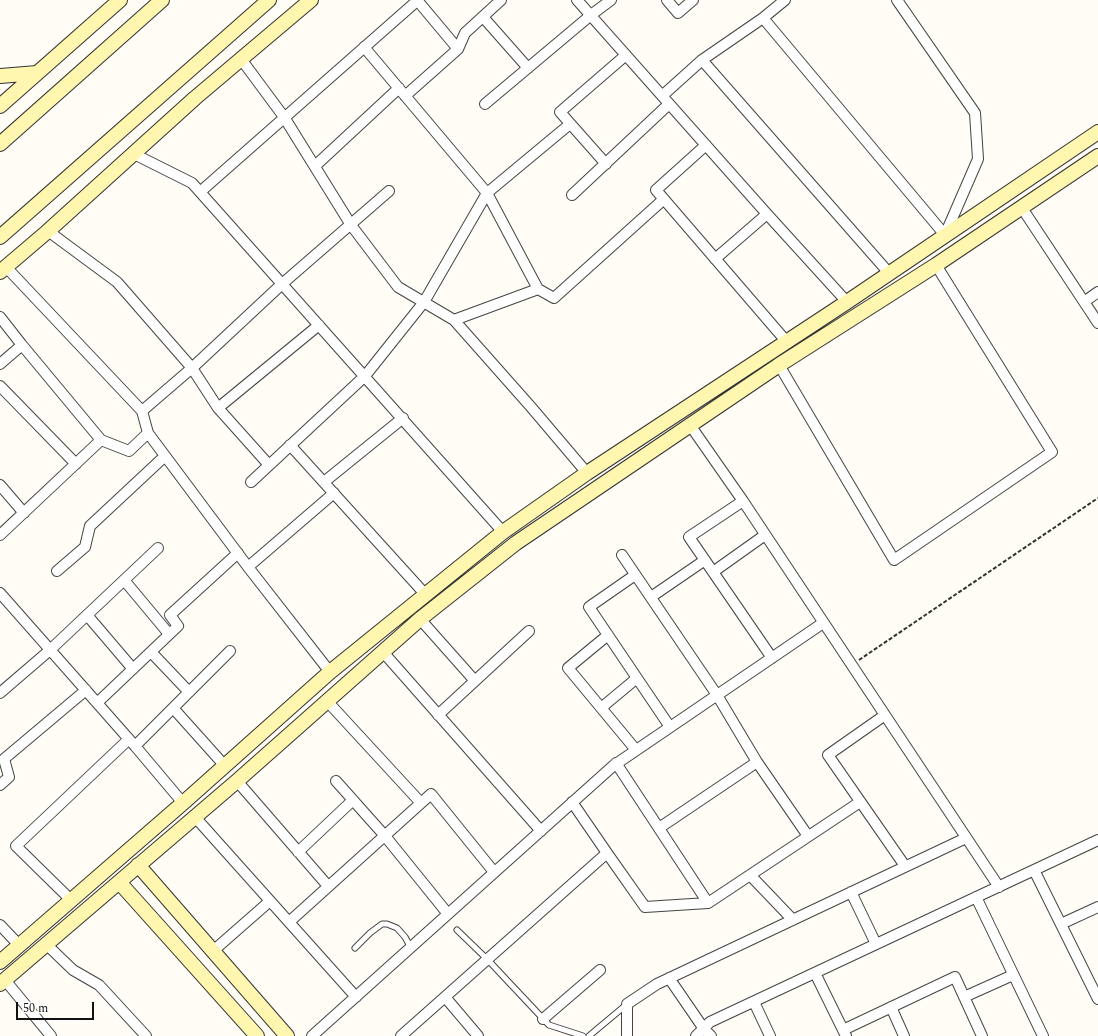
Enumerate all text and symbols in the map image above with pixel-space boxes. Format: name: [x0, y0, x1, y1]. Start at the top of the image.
scale bar: [18, 994, 96, 1020]
text: 50 m: [23, 999, 48, 1018]

